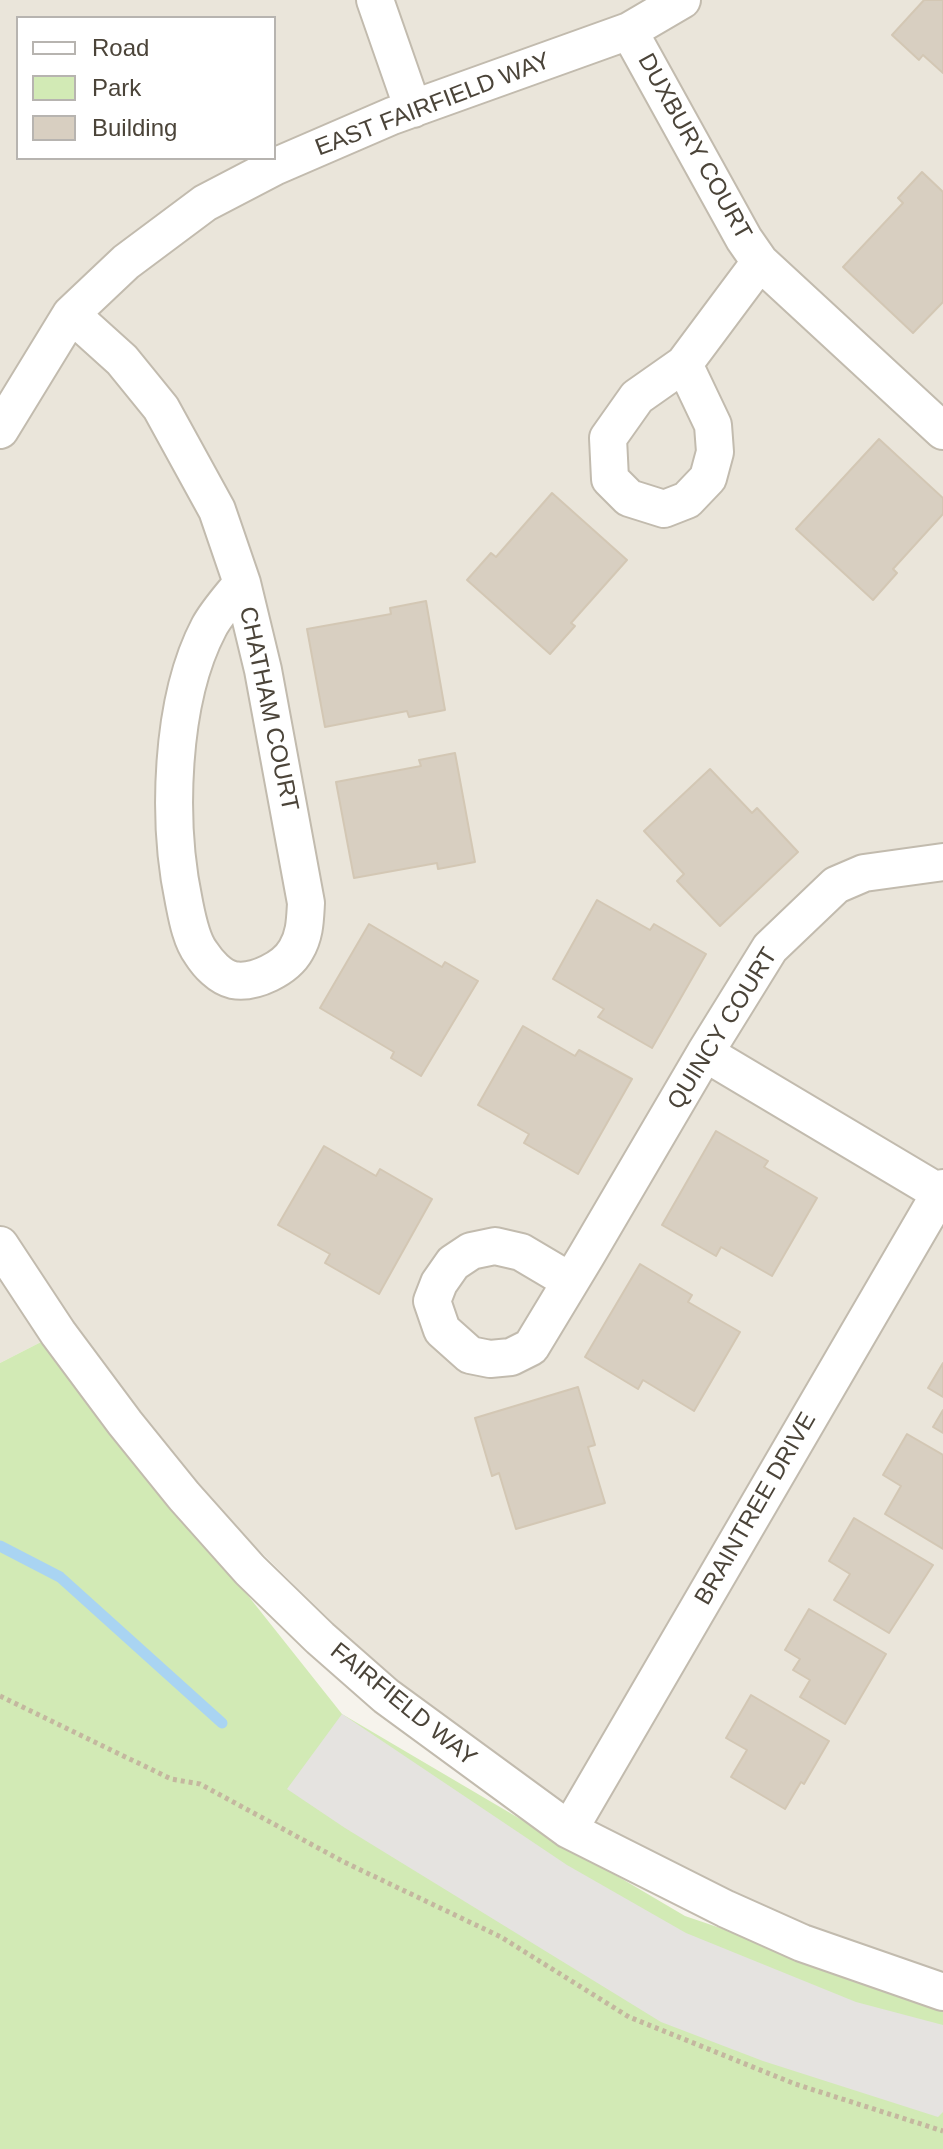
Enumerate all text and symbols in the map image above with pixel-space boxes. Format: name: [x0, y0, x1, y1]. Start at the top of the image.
legend: [16, 16, 276, 160]
text: Road: [92, 34, 149, 61]
street label: EAST FAIRFIELD WAY: [311, 47, 555, 163]
street label: DUXBURY COURT: [631, 49, 757, 245]
text: Park: [92, 74, 141, 101]
text: Building: [92, 114, 177, 141]
street label: CHATHAM COURT: [232, 604, 304, 814]
street label: QUINCY COURT: [662, 943, 784, 1115]
street label: BRAINTREE DRIVE: [689, 1408, 823, 1610]
street label: FAIRFIELD WAY: [324, 1637, 482, 1773]

